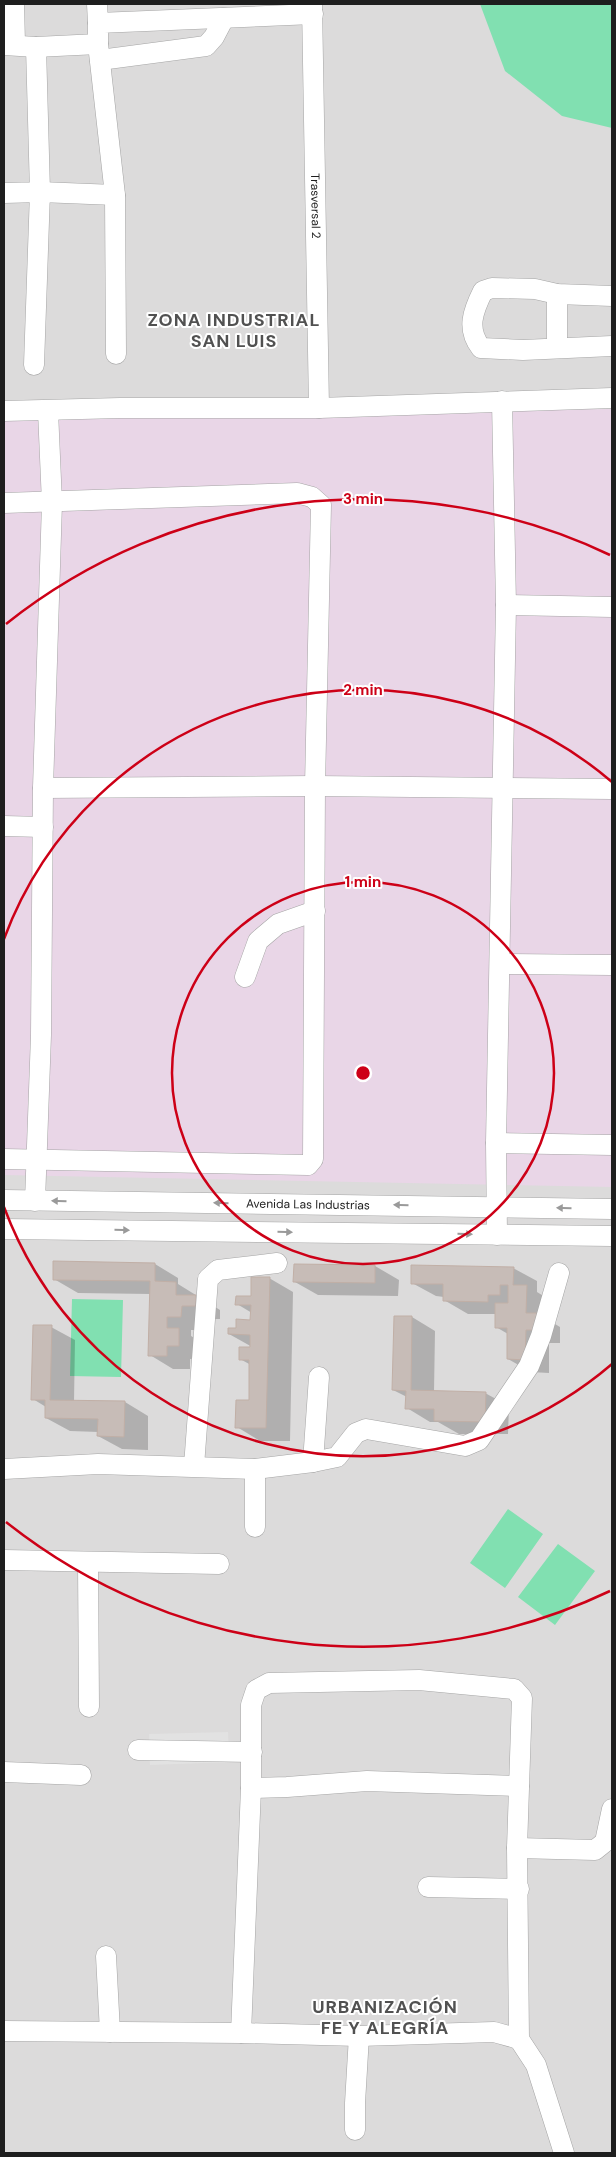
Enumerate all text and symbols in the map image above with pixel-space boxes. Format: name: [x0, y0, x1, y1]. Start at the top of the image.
street label: Trasversal 2: [307, 173, 324, 239]
district label: ZONA INDUSTRIAL SAN LUIS: [148, 308, 320, 353]
text: 3 min: [343, 489, 383, 509]
text: 2 min: [343, 680, 383, 700]
text: 1 min: [345, 872, 381, 892]
centre of rings: [354, 1064, 372, 1082]
street label: Avenida Las Industrias: [246, 1196, 370, 1213]
one-way arrow: [50, 1197, 66, 1205]
one-way arrow: [213, 1199, 229, 1207]
one-way arrow: [393, 1201, 409, 1209]
one-way arrow: [555, 1204, 571, 1212]
one-way arrow: [115, 1226, 131, 1234]
one-way arrow: [277, 1228, 293, 1236]
one-way arrow: [457, 1230, 473, 1238]
district label: URBANIZACIÓN FE Y ALEGRÍA: [312, 1995, 458, 2040]

